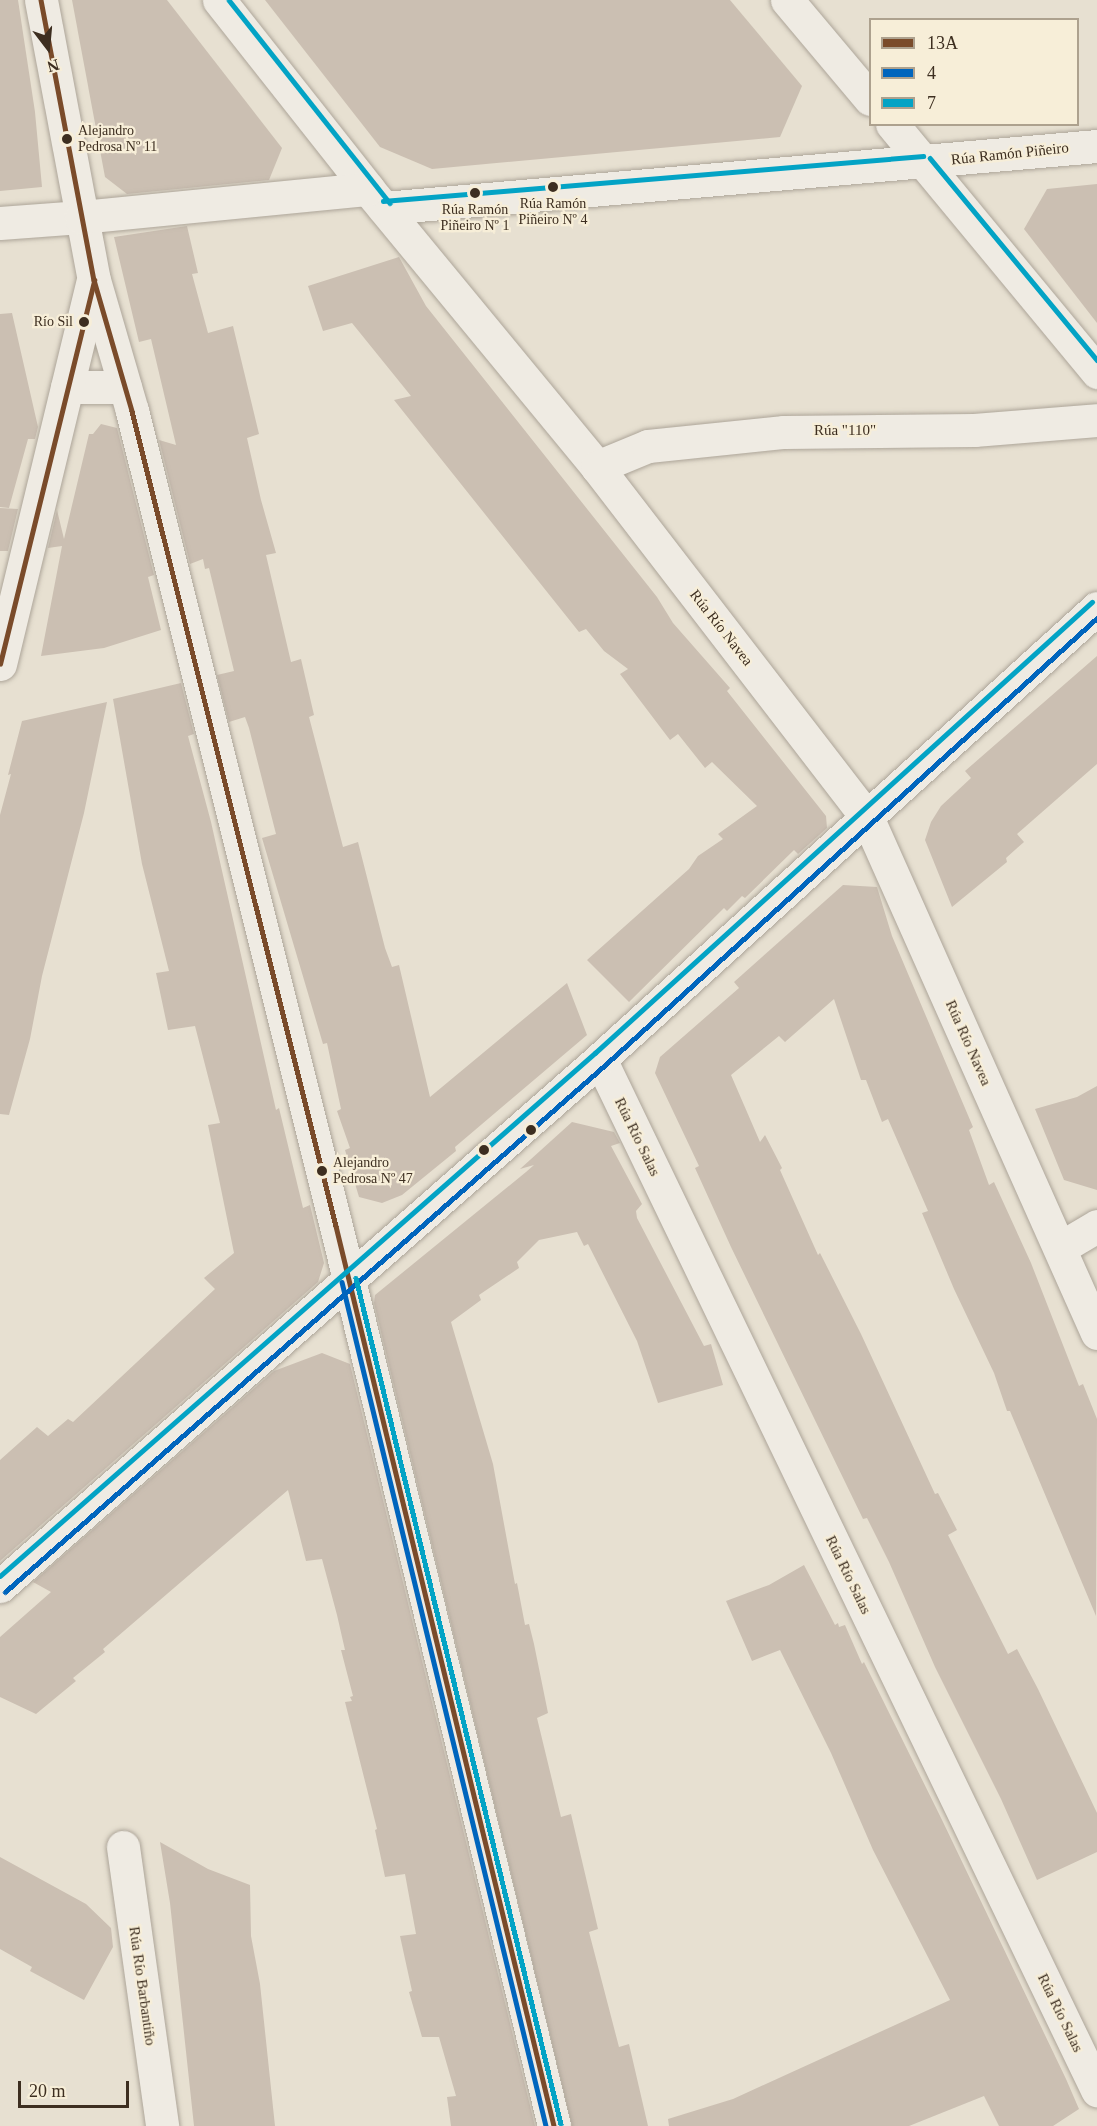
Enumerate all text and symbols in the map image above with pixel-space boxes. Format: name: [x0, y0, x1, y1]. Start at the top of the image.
north arrow: [18, 18, 78, 78]
legend: [869, 18, 1079, 126]
text: 13A: [927, 33, 958, 53]
text: N: [45, 56, 61, 76]
text: 4: [927, 63, 936, 83]
text: 7: [927, 93, 936, 113]
place label: Alejandro Pedrosa Nº 11: [78, 123, 157, 156]
marker: Alejandro Pedrosa Nº 11: [61, 133, 73, 145]
street label: Rúa Ramón Piñeiro: [950, 139, 1070, 169]
marker: Rúa Ramón Piñeiro Nº 4: [547, 181, 559, 193]
marker: Rúa Ramón Piñeiro Nº 1: [469, 187, 481, 199]
place label: Rúa Ramón Piñeiro Nº 4: [519, 196, 587, 228]
place label: Rúa Ramón Piñeiro Nº 1: [441, 202, 509, 234]
place label: Río Sil: [34, 314, 73, 330]
marker: Río Sil: [78, 316, 90, 328]
street label: Rúa "110": [814, 422, 876, 440]
street label: Rúa Río Navea: [686, 586, 756, 670]
street label: Rúa Río Navea: [941, 997, 995, 1089]
street label: Rúa Río Salas: [610, 1095, 664, 1179]
unlabelled marker: [525, 1124, 537, 1136]
unlabelled marker: [478, 1144, 490, 1156]
place label: Alejandro Pedrosa Nº 47: [333, 1155, 413, 1188]
marker: Alejandro Pedrosa Nº 47: [316, 1165, 328, 1177]
street label: Rúa Río Salas: [821, 1533, 875, 1617]
street label: Rúa Río Barbantiño: [125, 1925, 159, 2047]
street label: Rúa Río Salas: [1033, 1971, 1087, 2055]
scale bar: [21, 2069, 132, 2107]
text: 20 m: [29, 2081, 66, 2101]

